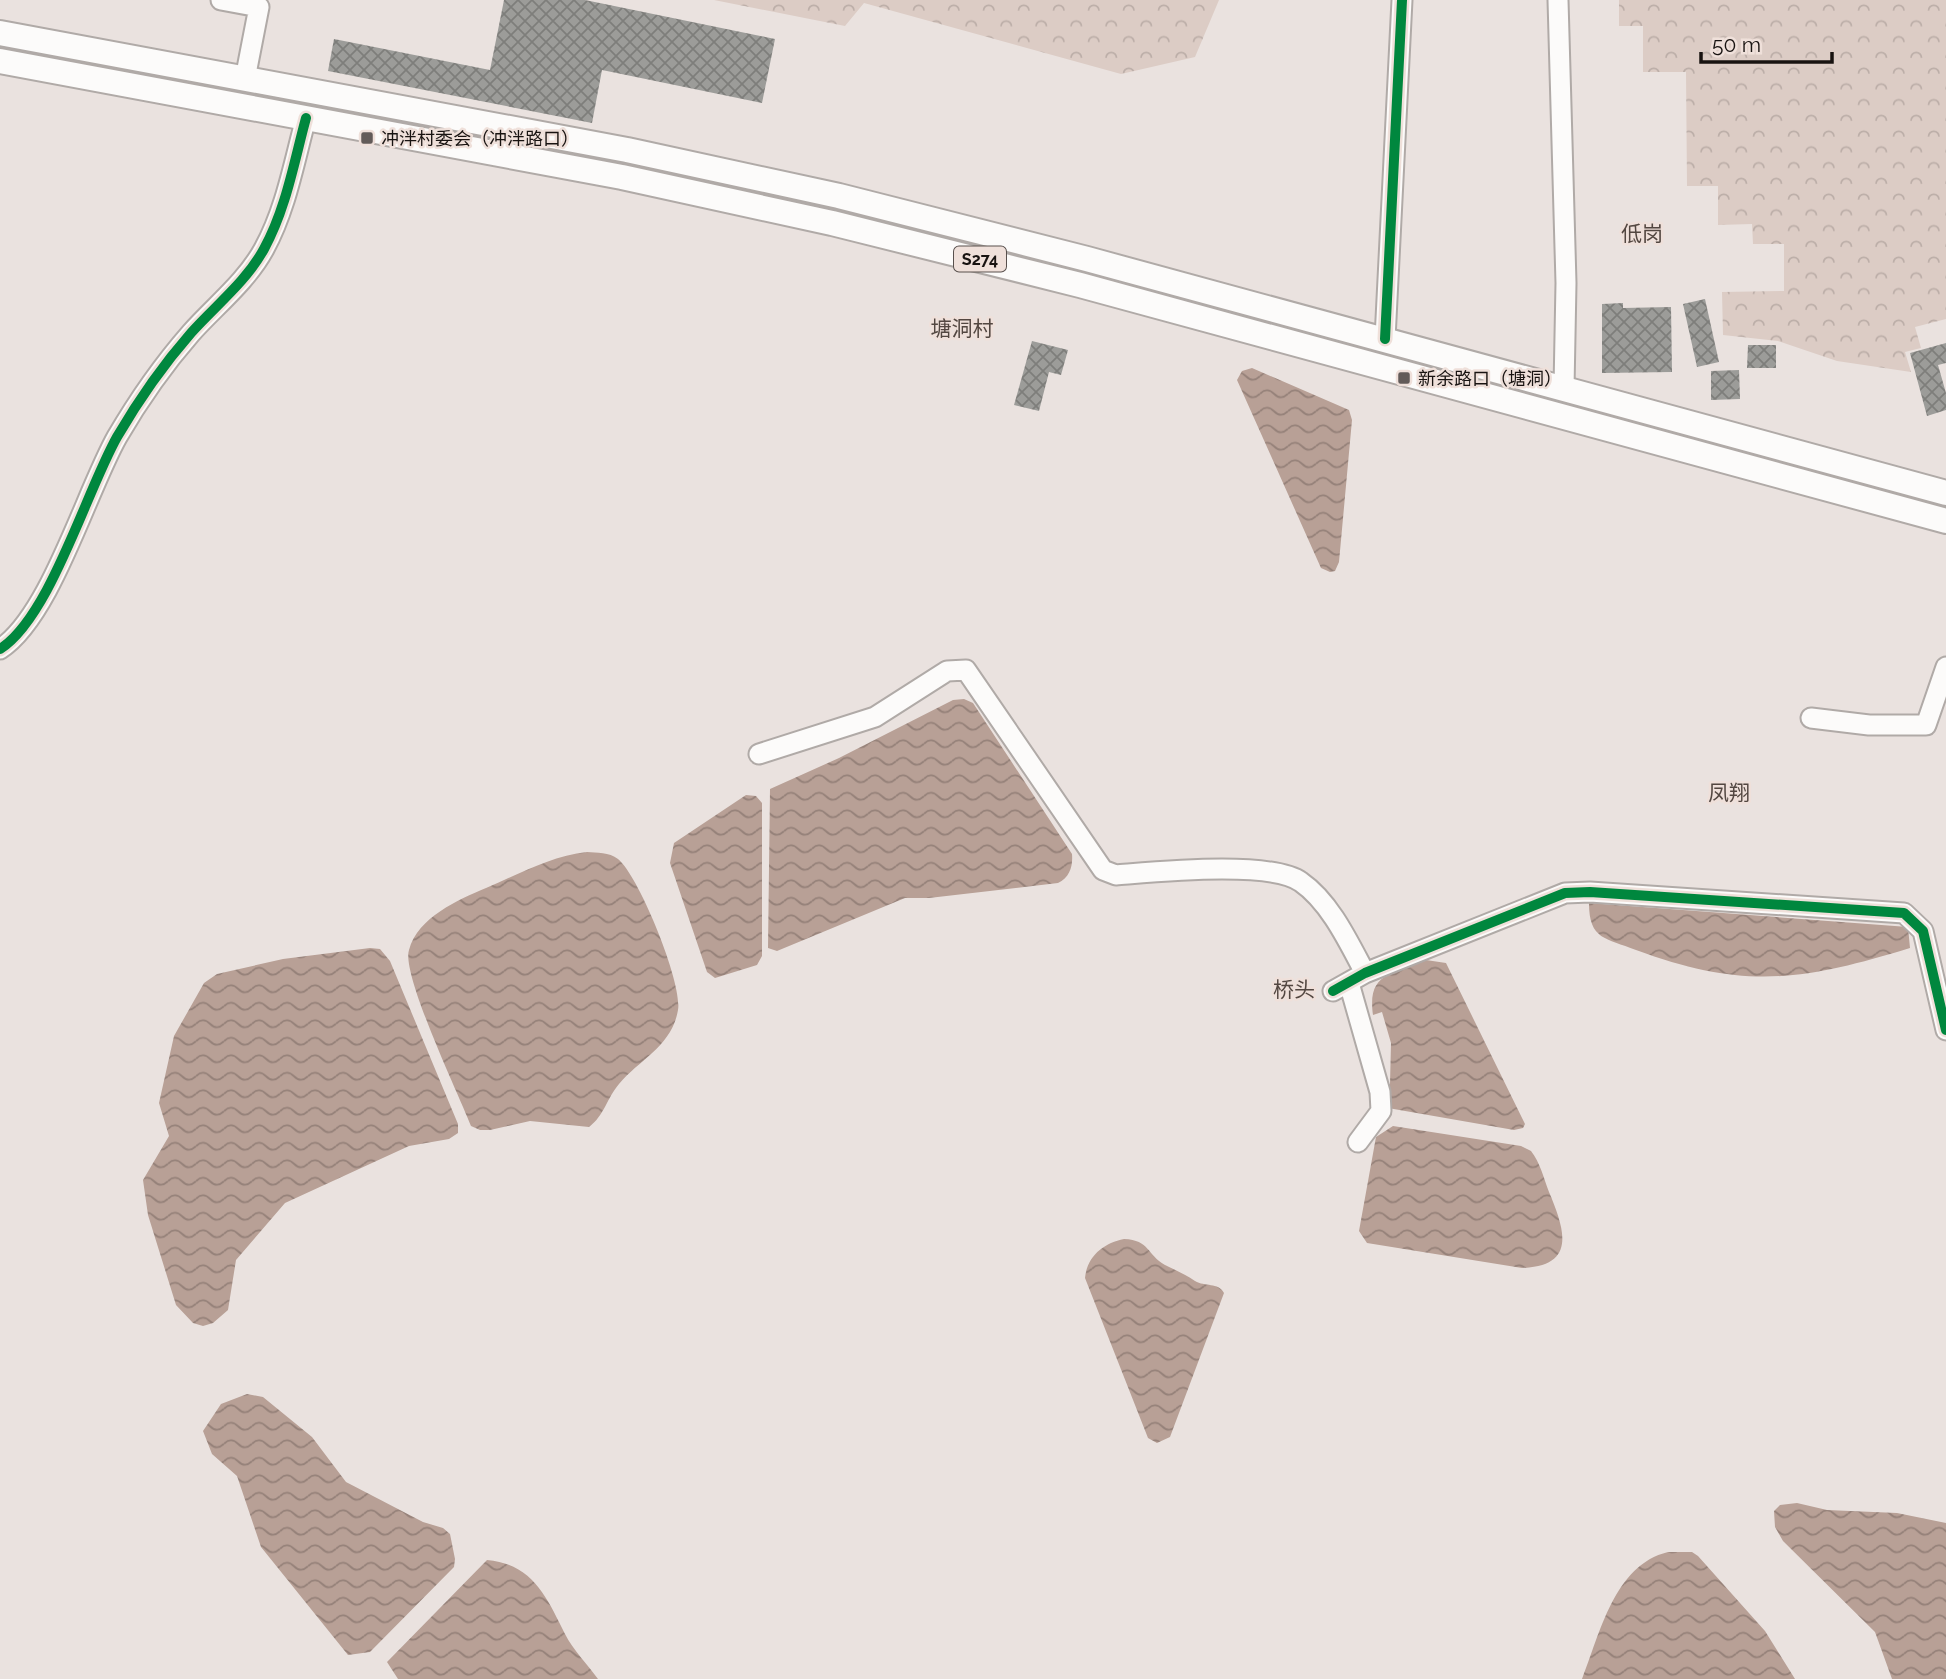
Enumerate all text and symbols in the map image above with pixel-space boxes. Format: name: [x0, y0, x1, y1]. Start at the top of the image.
scale bar: [1701, 21, 1832, 65]
text: 50 m: [1712, 32, 1761, 57]
place label: 冲泮村委会（冲泮路口）: [381, 128, 579, 149]
marker: 冲泮村委会（冲泮路口）: [359, 130, 375, 146]
district label: 低岗: [1621, 221, 1663, 246]
road number: S274: [954, 246, 1006, 272]
district label: 塘洞村: [931, 316, 994, 341]
place label: 新余路口（塘洞）: [1418, 368, 1562, 389]
marker: 新余路口（塘洞）: [1396, 370, 1412, 386]
district label: 凤翔: [1708, 780, 1750, 805]
district label: 桥头: [1273, 977, 1315, 1002]

